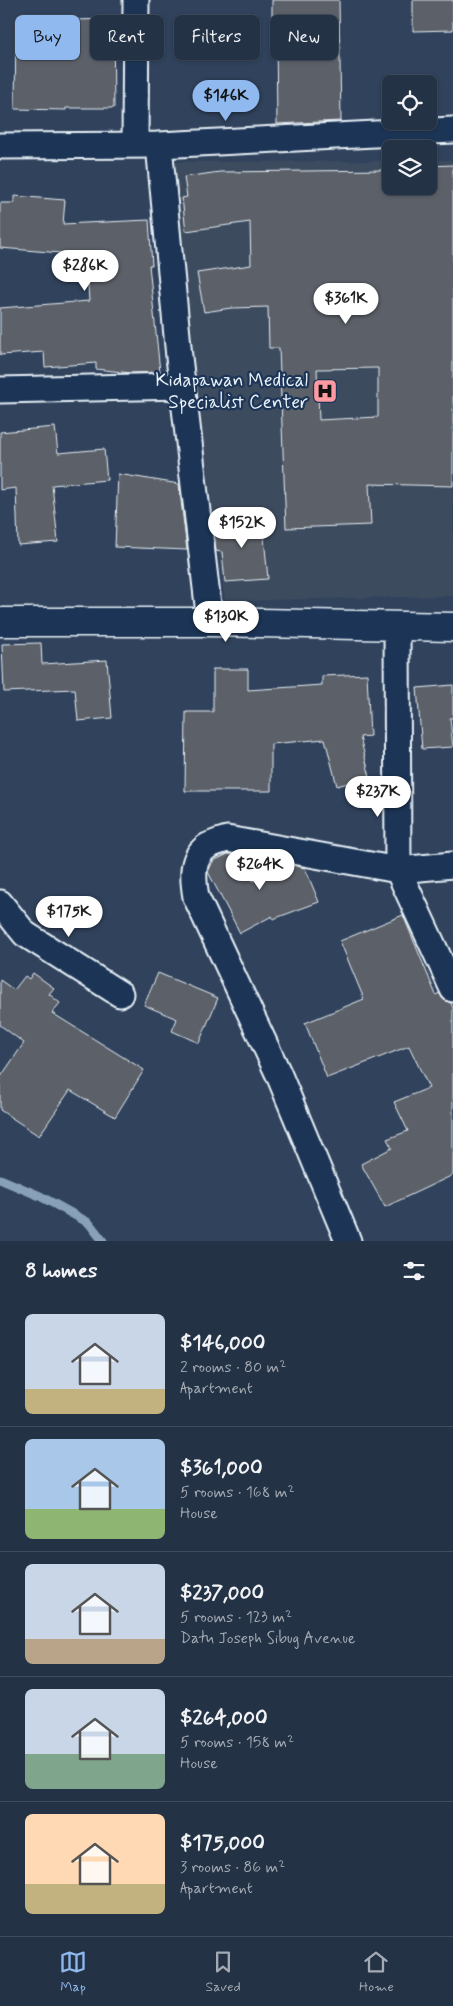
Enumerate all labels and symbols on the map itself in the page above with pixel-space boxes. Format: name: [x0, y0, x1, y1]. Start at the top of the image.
pin: $146K: [191, 80, 261, 122]
pin: $286K: [50, 250, 120, 292]
pin: $361K: [311, 282, 381, 325]
place label: Kidapawan Medical Specialist Center: [155, 368, 308, 415]
hospital icon: Kidapawan Medical Specialist Center: [312, 378, 338, 404]
pin: $152K: [207, 506, 277, 549]
pin: $130K: [191, 600, 261, 643]
pin: $237K: [343, 776, 413, 818]
pin: $264K: [225, 848, 295, 891]
pin: $175K: [34, 896, 104, 938]

